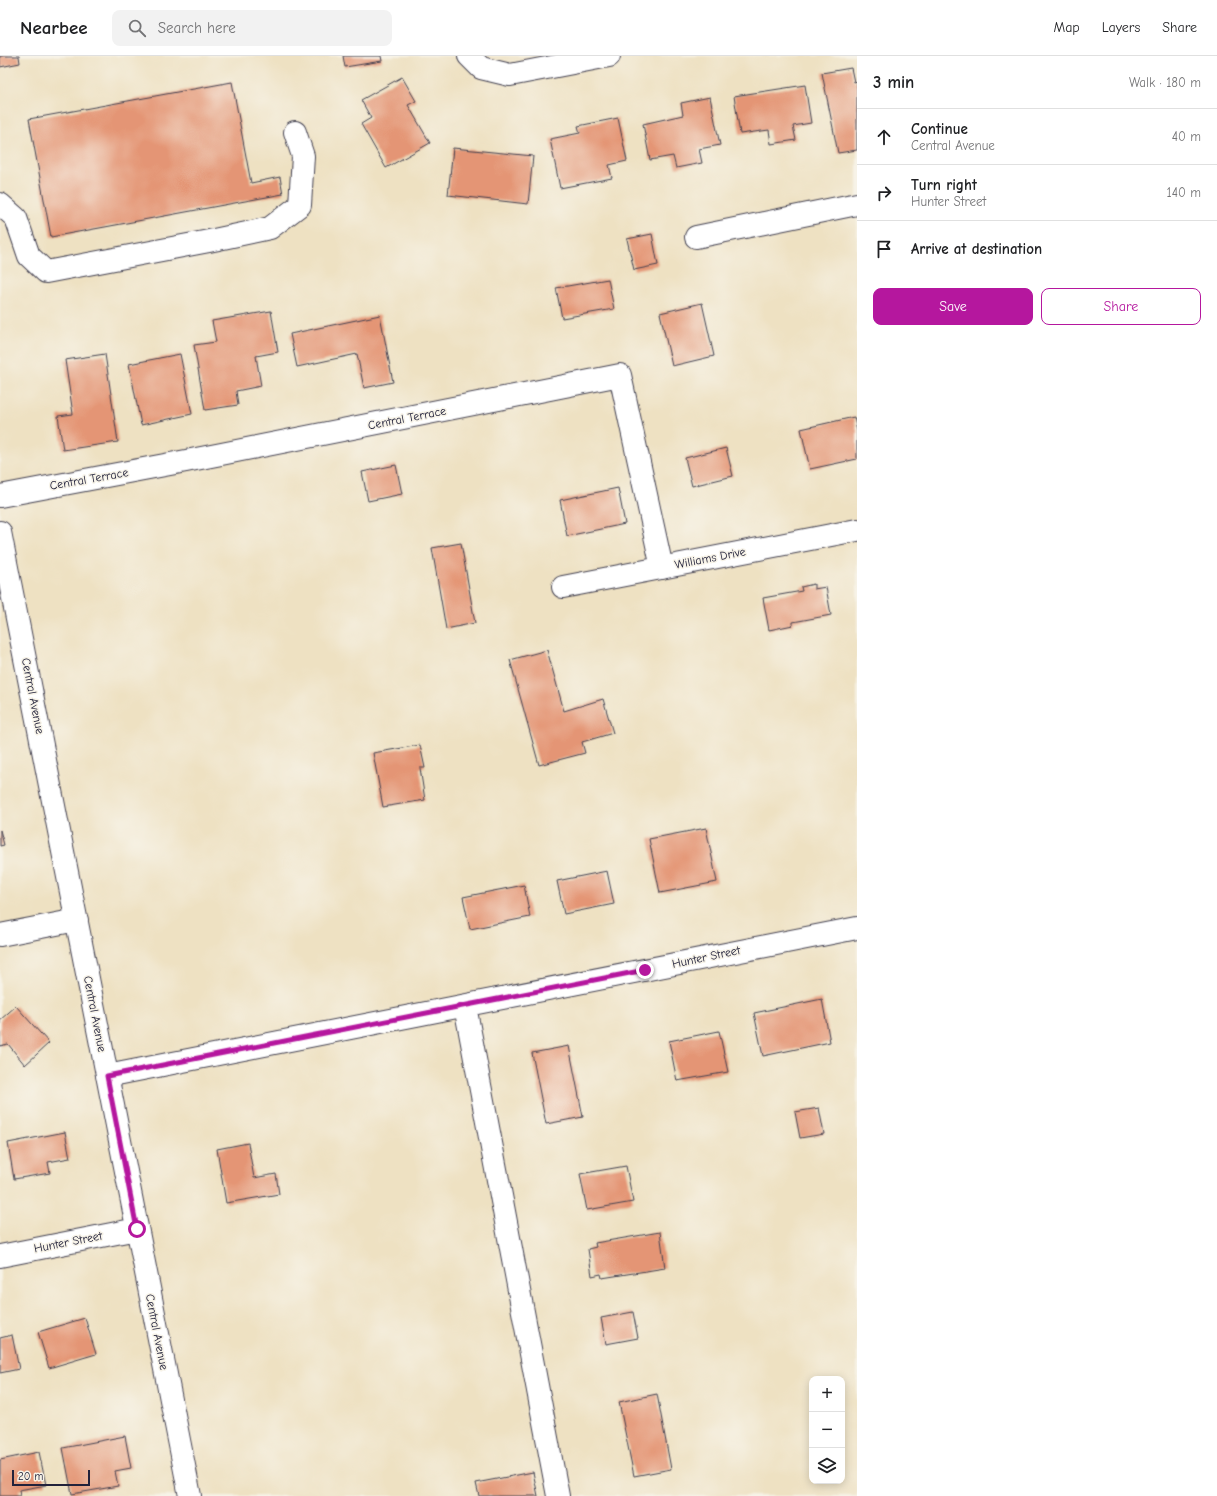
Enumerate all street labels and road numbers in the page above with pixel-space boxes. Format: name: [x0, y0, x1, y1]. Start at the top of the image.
street label: Central Terrace: [367, 404, 447, 432]
street label: Central Terrace: [49, 465, 129, 493]
street label: Williams Drive: [673, 544, 747, 572]
street label: Central Avenue: [19, 657, 47, 735]
street label: Hunter Street: [671, 943, 742, 971]
street label: Central Avenue: [81, 975, 109, 1053]
street label: Hunter Street: [33, 1228, 104, 1255]
street label: Central Avenue: [143, 1293, 171, 1371]

